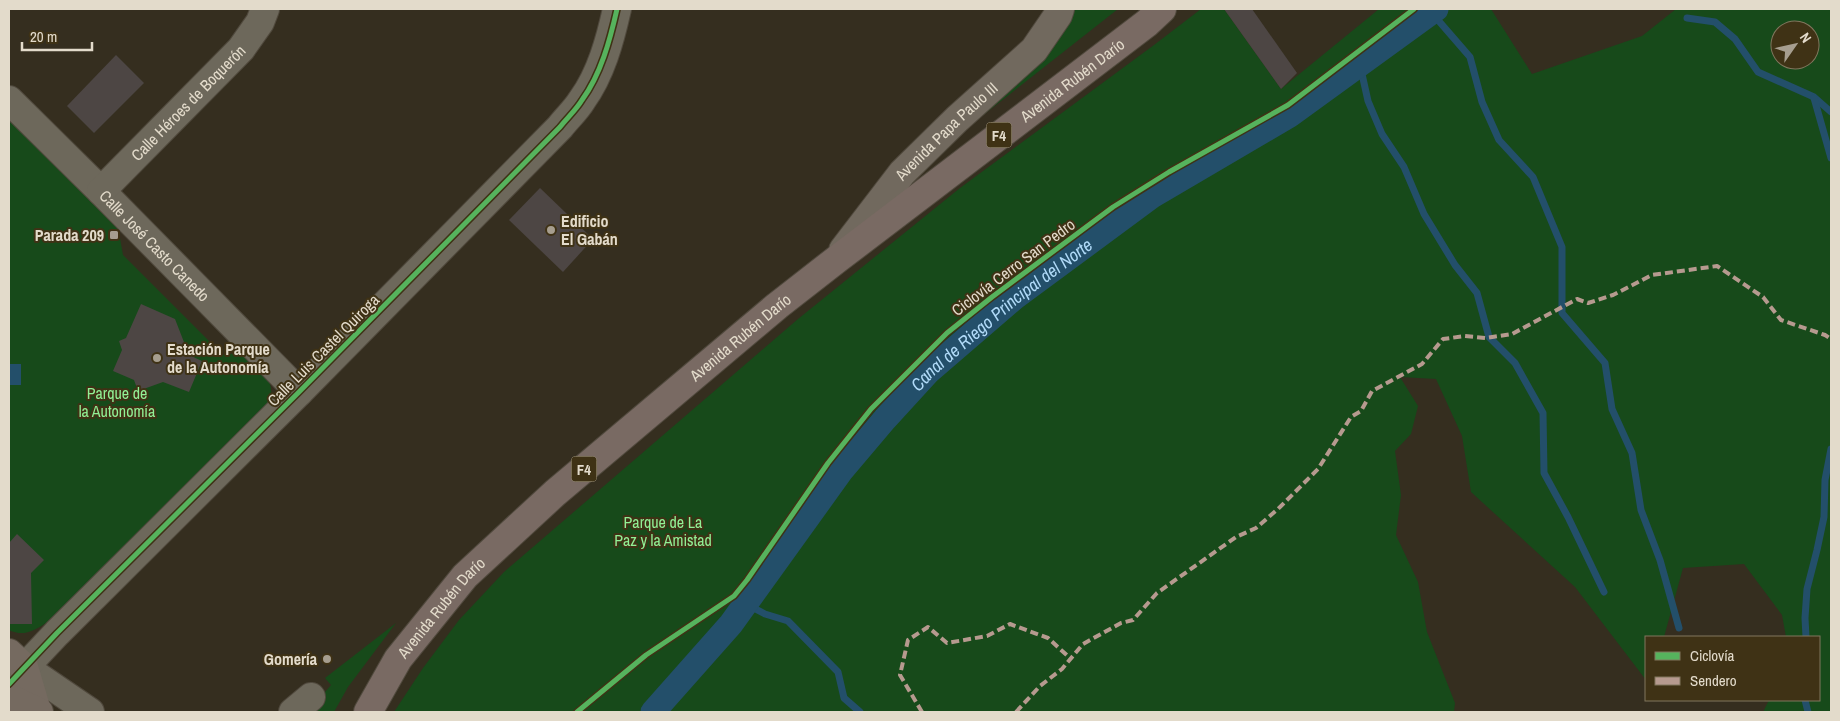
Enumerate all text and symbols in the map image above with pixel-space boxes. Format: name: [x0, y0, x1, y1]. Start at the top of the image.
scale bar: [22, 20, 92, 52]
north arrow: [1770, 20, 1820, 70]
text: 20 m: [30, 26, 57, 47]
text: N: [1796, 29, 1816, 46]
street label: Avenida Rubén Darío: [1015, 33, 1129, 128]
street label: Calle Héroes de Boquerón: [126, 40, 250, 166]
street label: Avenida Papa Paulo III: [889, 77, 1002, 185]
road number: F4: [986, 122, 1012, 148]
street label: Calle José Casto Canedo: [95, 185, 215, 306]
place label: Edificio El Gabán: [561, 210, 618, 250]
street label: Ciclovía Cerro San Pedro: [947, 213, 1079, 321]
place label: Parada 209: [35, 224, 104, 246]
marker: Edificio El Gabán: [545, 224, 557, 236]
marker: Parada 209: [108, 229, 120, 241]
water label: Canal de Riego Principal del Norte: [904, 232, 1097, 396]
street label: Avenida Rubén Darío: [684, 288, 795, 387]
street label: Calle Luis Castel Quiroga: [262, 289, 384, 411]
place label: Estación Parque de la Autonomía: [167, 338, 270, 378]
marker: Estación Parque de la Autonomía: [151, 352, 163, 364]
park label: Parque de la Autonomía: [79, 382, 156, 422]
road number: F4: [572, 456, 596, 482]
park label: Parque de La Paz y la Amistad: [614, 511, 712, 551]
street label: Avenida Rubén Darío: [391, 552, 490, 664]
legend: [1645, 636, 1820, 701]
text: Ciclovía: [1690, 645, 1735, 666]
place label: Gomería: [264, 648, 318, 670]
marker: Gomería: [321, 653, 333, 665]
text: Sendero: [1690, 670, 1737, 691]

